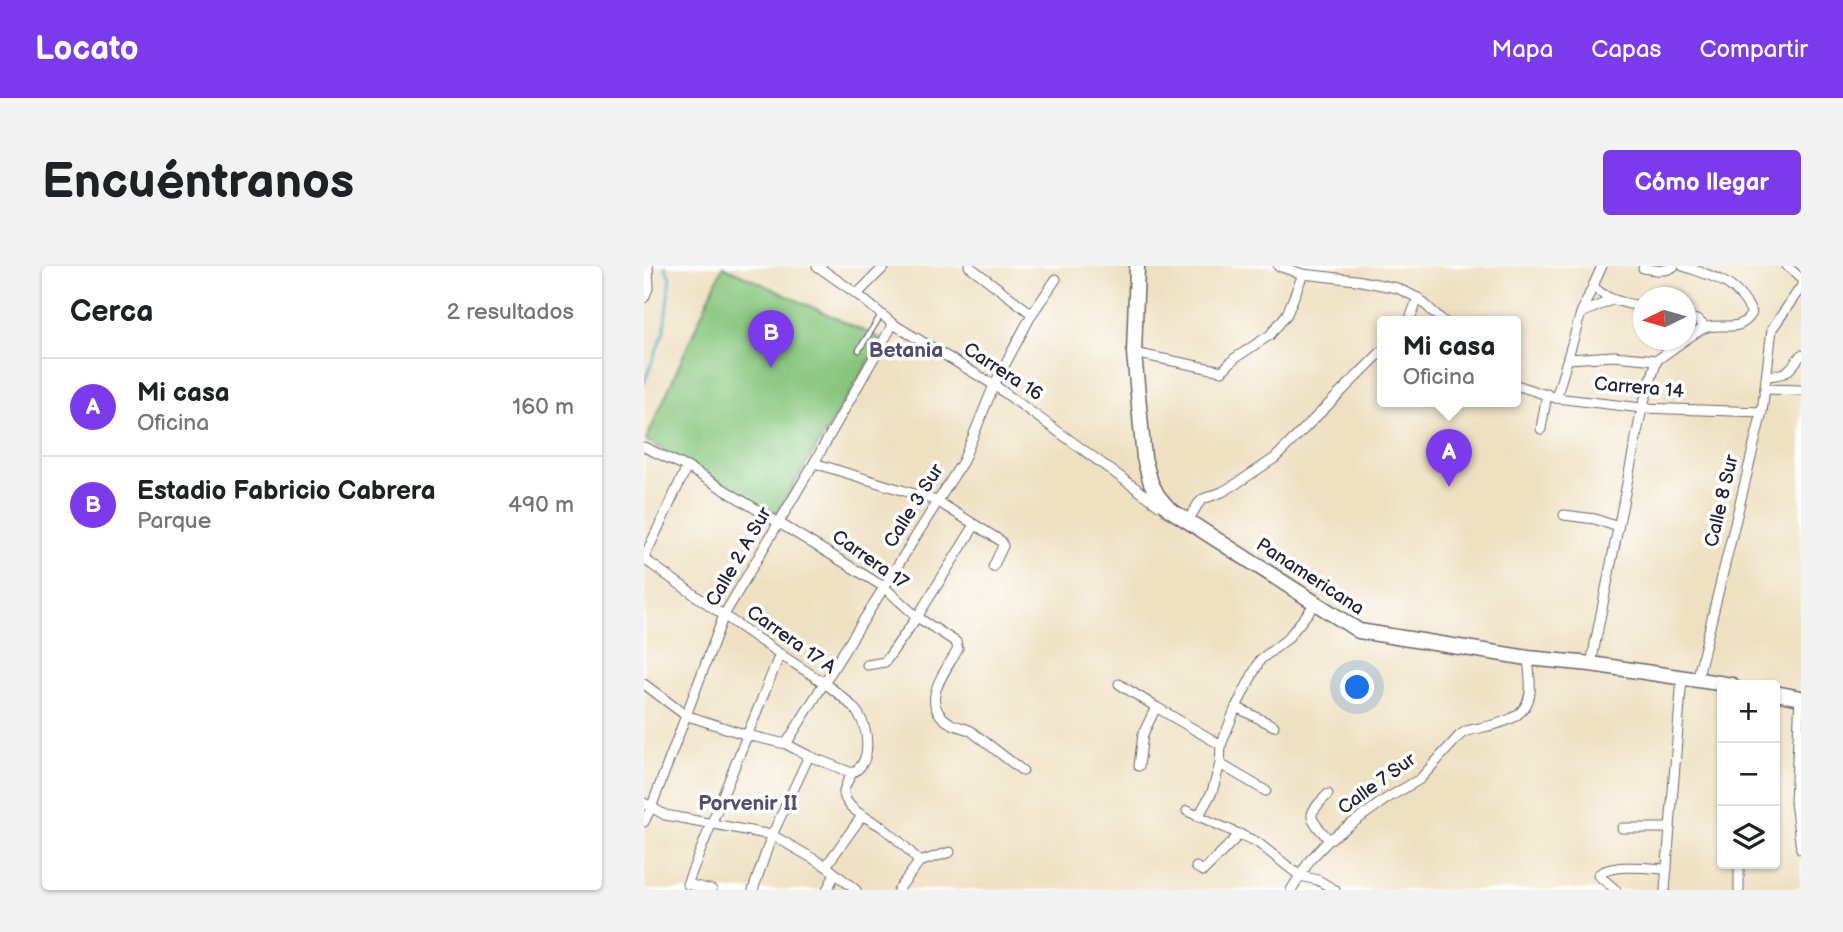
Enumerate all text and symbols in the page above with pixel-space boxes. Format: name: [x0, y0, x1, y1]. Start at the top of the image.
text: Locato: [35, 29, 139, 69]
text: Mapa: [1492, 35, 1553, 64]
text: Capas: [1591, 35, 1661, 64]
text: Compartir: [1699, 35, 1808, 64]
button: Cómo llegar: [1603, 150, 1801, 215]
text: Encuéntranos: [42, 153, 354, 212]
north arrow: [1633, 287, 1696, 350]
text: Cerca: [70, 294, 153, 330]
text: 2 resultados: [446, 298, 574, 326]
pin: B: [748, 310, 794, 368]
popup: [1377, 316, 1521, 407]
text: Mi casa: [1403, 332, 1495, 363]
district label: Betania: [869, 338, 943, 363]
street label: Carrera 16: [959, 338, 1047, 406]
text: Oficina: [1403, 363, 1475, 391]
street label: Carrera 14: [1593, 373, 1685, 403]
text: Mi casa: [137, 378, 230, 409]
text: A: [86, 393, 100, 421]
text: 160 m: [512, 393, 574, 421]
text: Oficina: [137, 409, 209, 437]
pin: A: [1426, 429, 1472, 487]
street label: Calle 8 Sur: [1700, 452, 1744, 549]
street label: Calle 3 Sur: [879, 459, 949, 552]
text: Estadio Fabricio Cabrera: [137, 476, 436, 507]
text: B: [85, 491, 101, 519]
text: 490 m: [508, 491, 574, 519]
street label: Calle 2 A Sur: [701, 502, 777, 611]
text: Parque: [137, 507, 211, 535]
street label: Carrera 17: [827, 525, 913, 595]
street label: Panamericana: [1252, 534, 1368, 620]
street label: Carrera 17 A: [742, 601, 840, 679]
your location: [1340, 670, 1374, 704]
map controls: [1717, 680, 1780, 869]
button: +: [1717, 680, 1780, 743]
button: −: [1717, 743, 1780, 806]
street label: Calle 7 Sur: [1334, 747, 1421, 820]
district label: Porvenir II: [698, 791, 798, 816]
button: layers: [1717, 806, 1780, 869]

